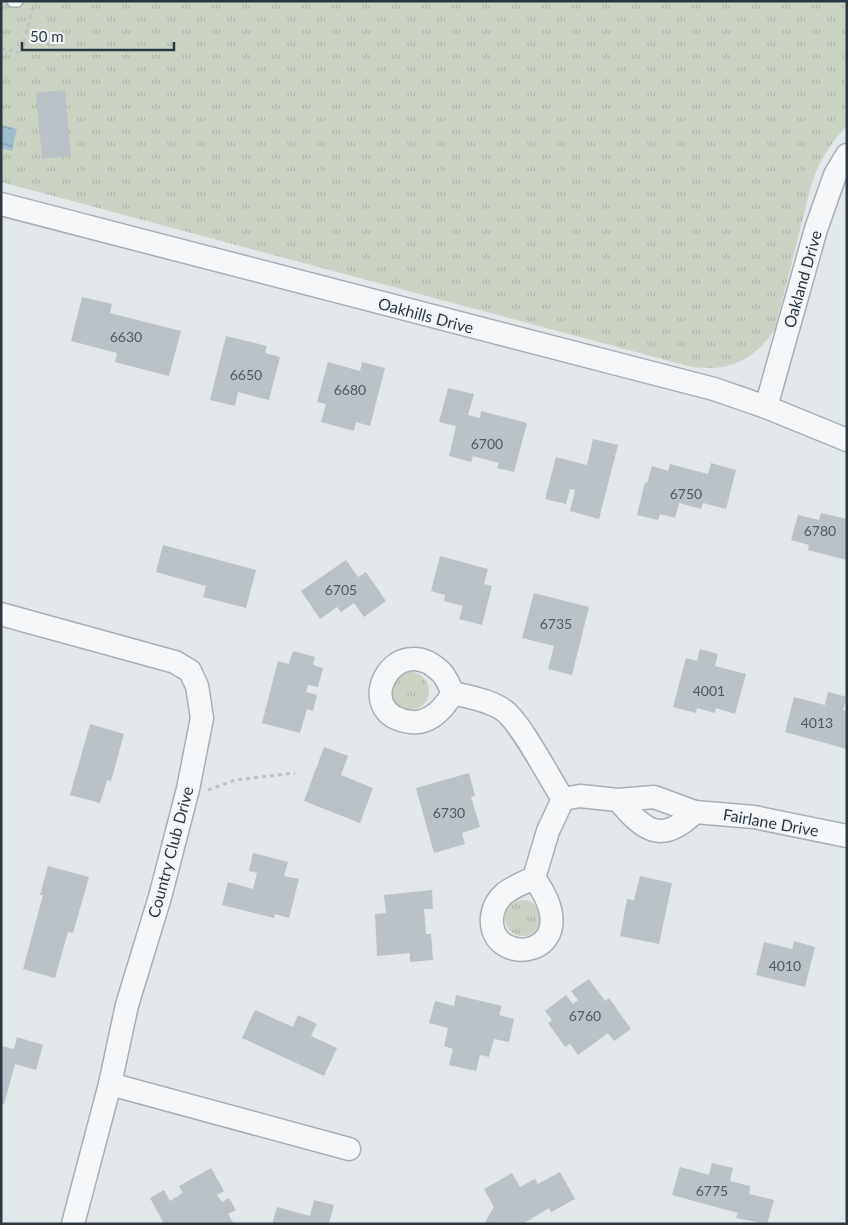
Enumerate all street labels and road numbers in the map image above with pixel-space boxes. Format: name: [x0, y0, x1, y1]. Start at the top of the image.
street label: Oakland Drive: [779, 228, 825, 330]
street label: Oakhills Drive: [376, 293, 476, 337]
street label: Country Club Drive: [143, 784, 197, 920]
street label: Fairlane Drive: [722, 804, 820, 840]

